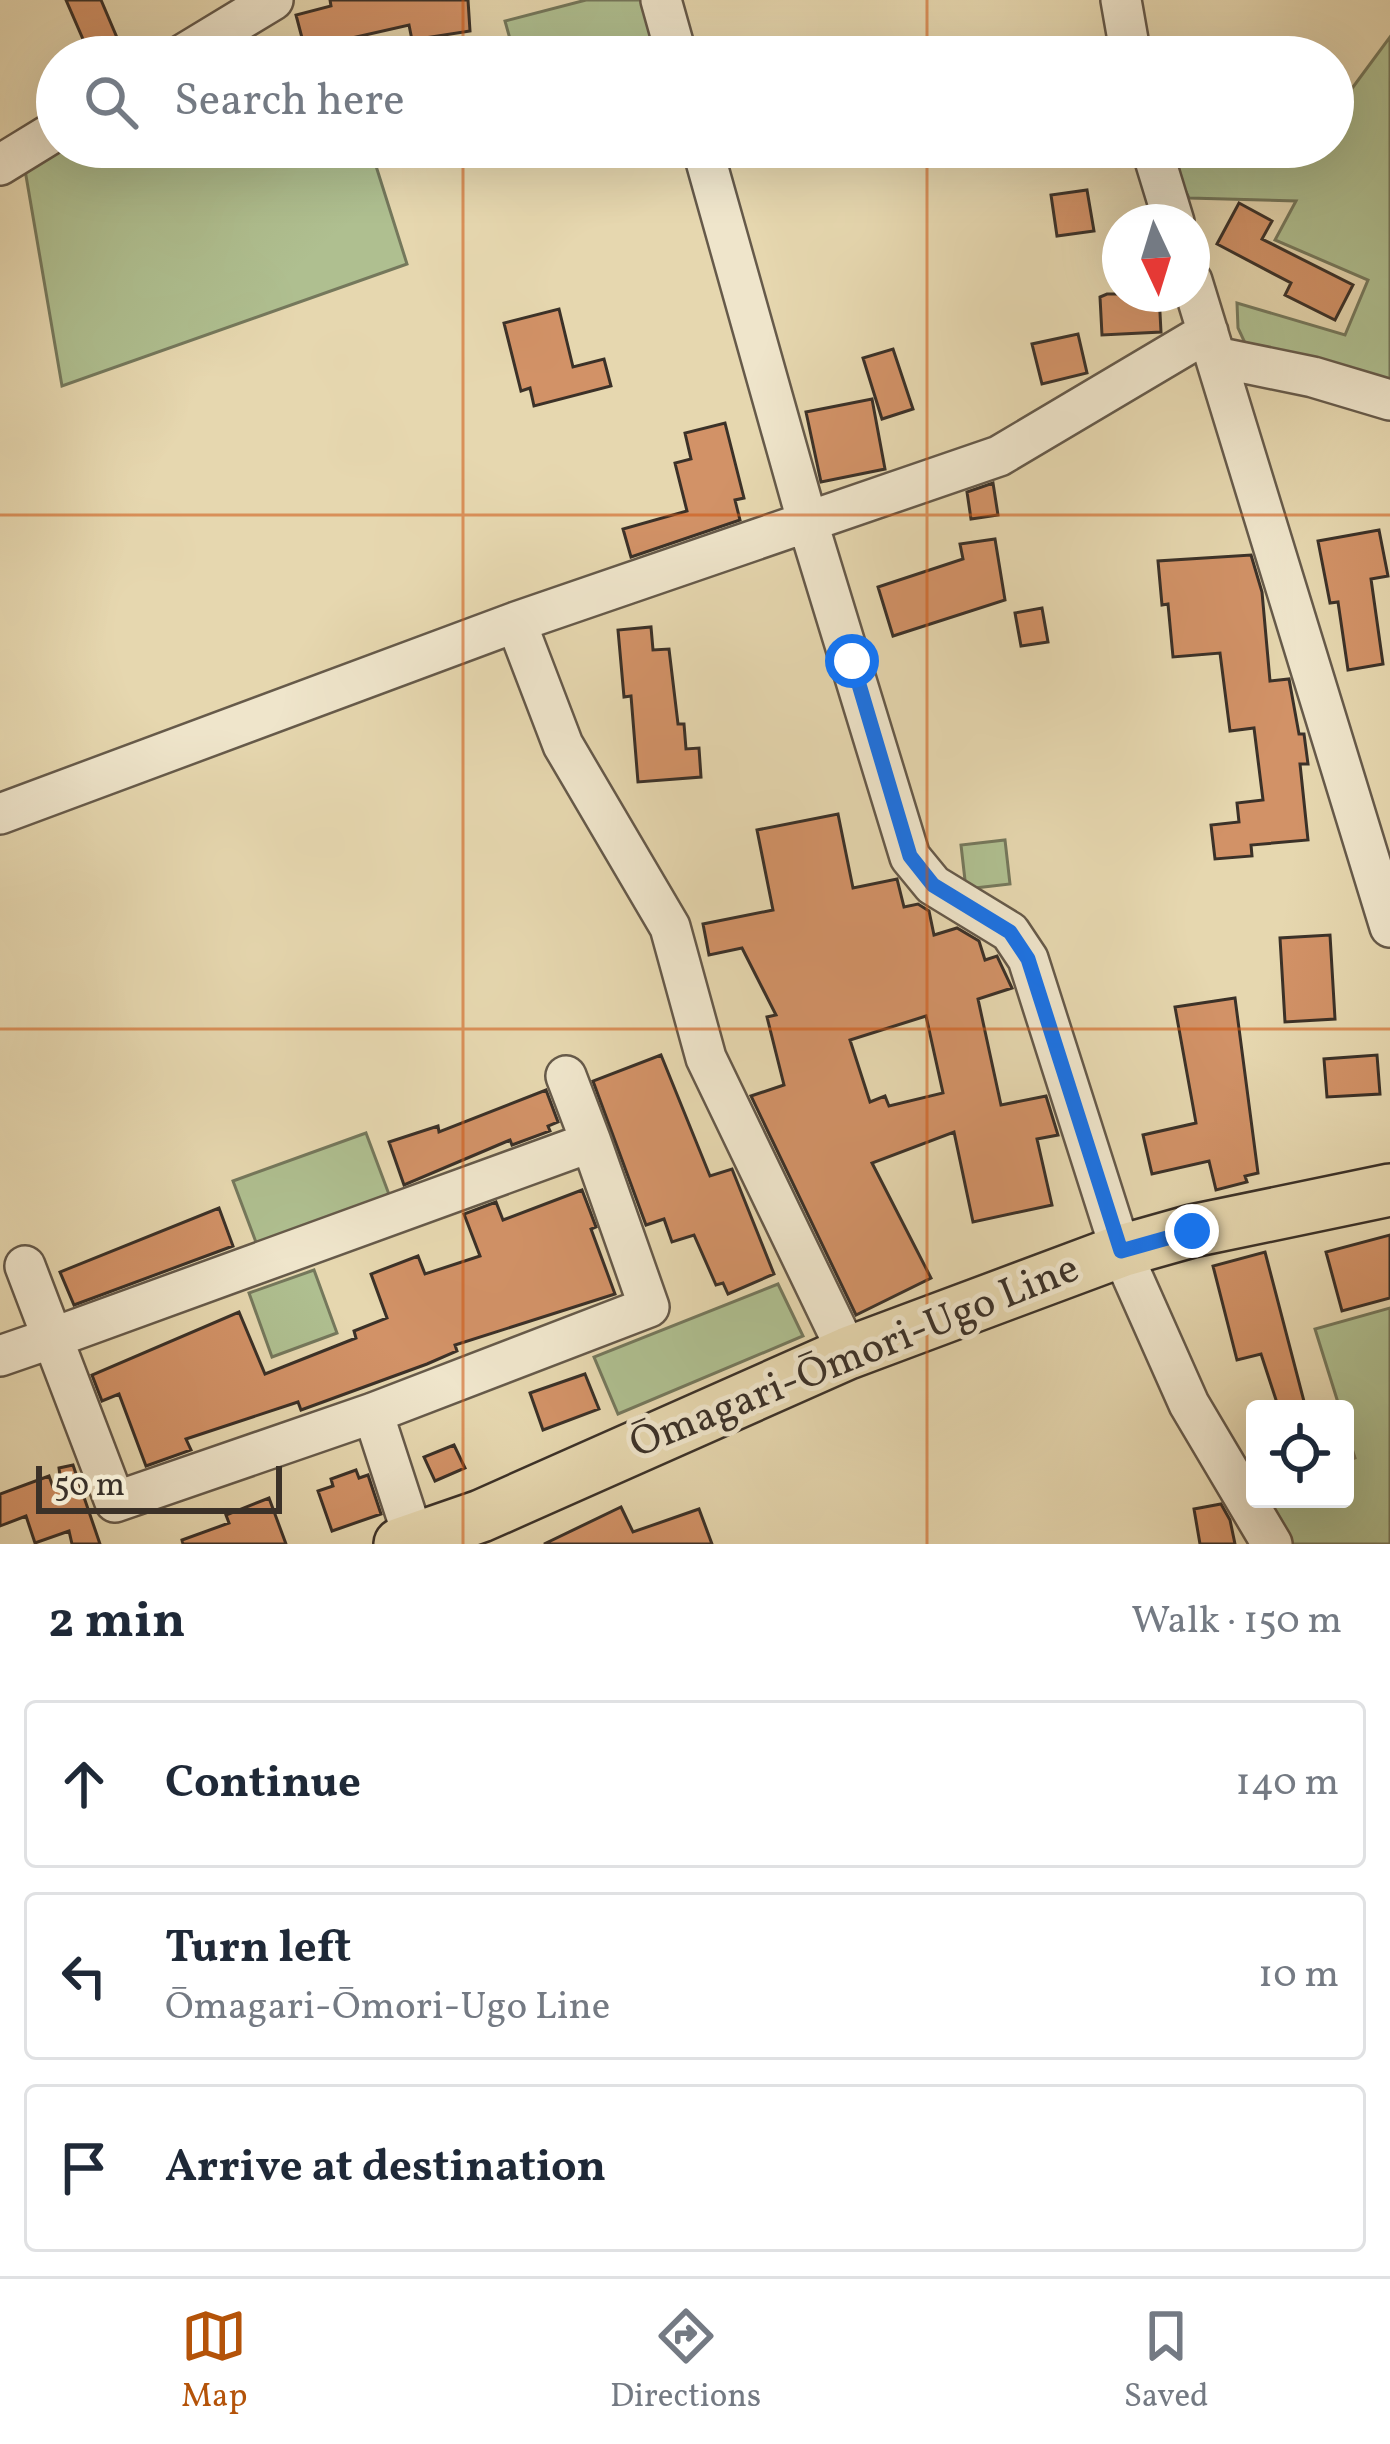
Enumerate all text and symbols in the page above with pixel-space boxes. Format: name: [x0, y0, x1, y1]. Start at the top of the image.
search box: [36, 36, 1354, 168]
icon: search: [78, 69, 144, 135]
text: Search here: [174, 71, 405, 134]
north arrow: [1102, 204, 1210, 312]
route start: [825, 634, 879, 688]
route end: [1165, 1204, 1219, 1258]
street label: Ōmagari-Ōmori-Ugo Line: [622, 1241, 1088, 1475]
map controls: [1246, 1400, 1354, 1508]
button: locate: [1246, 1400, 1354, 1508]
scale bar: [36, 1460, 282, 1513]
text: 50 m: [54, 1464, 125, 1510]
text: 2 min: [48, 1587, 186, 1658]
text: Walk · 150 m: [1131, 1595, 1342, 1649]
icon: ahead: [51, 1751, 117, 1817]
text: Continue: [165, 1753, 361, 1816]
text: 140 m: [1236, 1757, 1339, 1811]
text: Turn left: [165, 1918, 351, 1981]
icon: left: [51, 1943, 117, 2009]
text: 10 m: [1258, 1949, 1339, 2003]
text: Ōmagari-Ōmori-Ugo Line: [165, 1981, 610, 2035]
icon: arrive: [51, 2135, 117, 2201]
text: Arrive at destination: [165, 2137, 606, 2200]
tab: Map: [181, 2303, 247, 2421]
tab: Directions: [610, 2303, 761, 2421]
tab: Saved: [1124, 2303, 1209, 2421]

